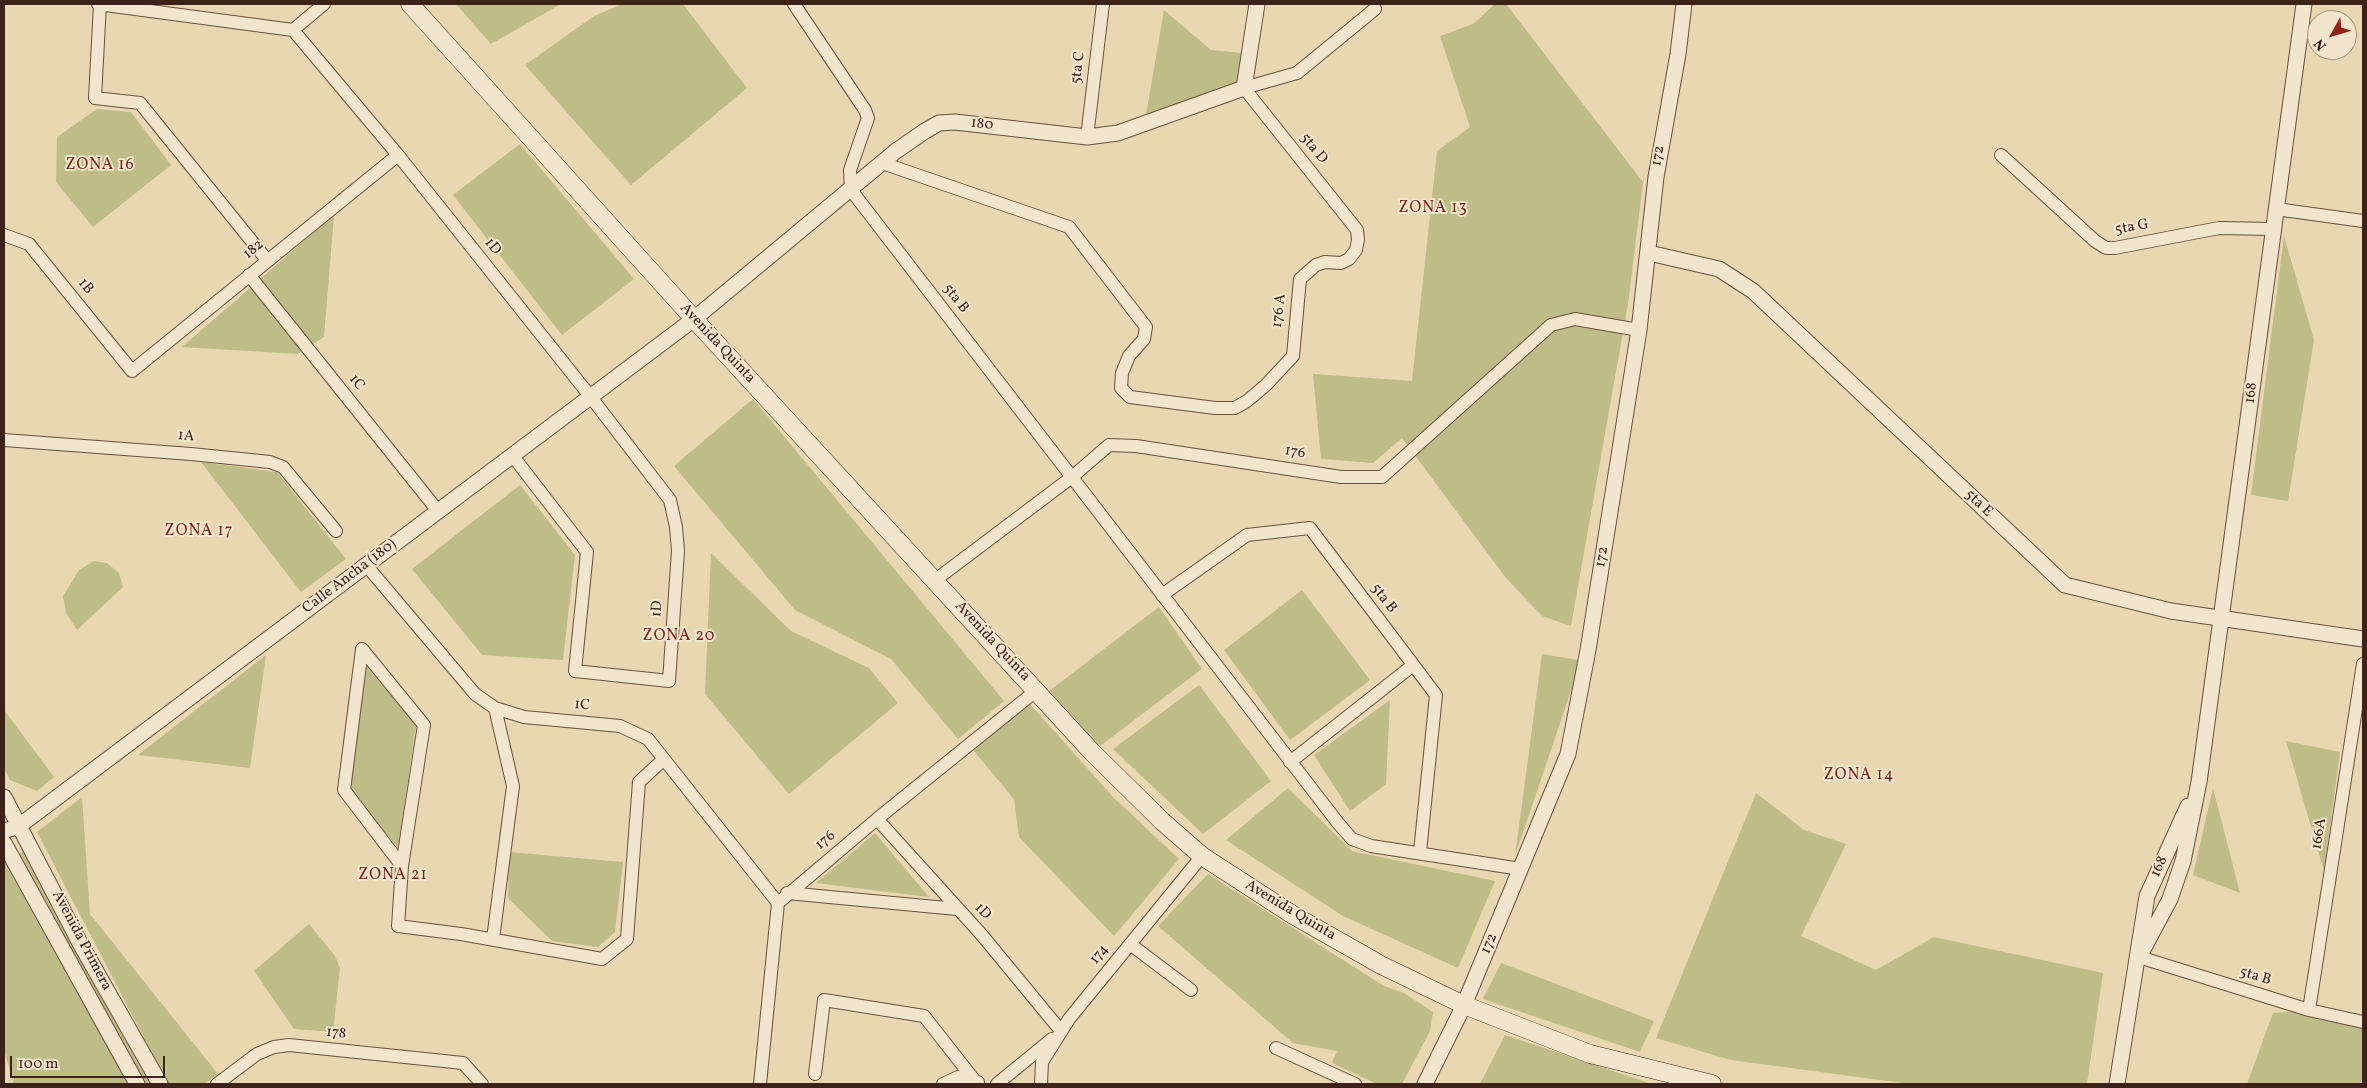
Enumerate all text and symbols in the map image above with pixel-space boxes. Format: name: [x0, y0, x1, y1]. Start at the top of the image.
north arrow: [2307, 10, 2357, 60]
text: N: [2310, 34, 2331, 54]
street label: 5ta C: [1068, 51, 1090, 85]
street label: 180: [970, 115, 994, 135]
street label: 5ta D: [1295, 130, 1331, 168]
street label: 172: [1648, 144, 1670, 168]
district label: ZONA 16: [65, 156, 135, 176]
district label: ZONA 13: [1398, 199, 1468, 219]
street label: 5ta G: [2114, 216, 2150, 240]
street label: 1D: [480, 235, 504, 259]
street label: 182: [240, 236, 268, 264]
street label: 1B: [73, 275, 97, 299]
street label: 5ta B: [938, 281, 972, 317]
street label: 176 A: [1269, 293, 1291, 329]
street label: Avenida Quinta: [675, 300, 759, 388]
street label: 1C: [344, 371, 368, 395]
street label: 168: [2242, 381, 2262, 405]
street label: 1A: [177, 427, 195, 447]
street label: 176: [1283, 442, 1307, 464]
street label: 5ta E: [1960, 487, 1996, 521]
district label: ZONA 17: [164, 522, 234, 542]
street label: Calle Ancha (180): [300, 536, 400, 618]
street label: 172: [1592, 545, 1614, 569]
street label: 5ta B: [1366, 581, 1400, 617]
street label: Avenida Quinta: [950, 598, 1034, 686]
street label: 1D: [648, 600, 668, 618]
district label: ZONA 20: [642, 627, 716, 647]
street label: 1C: [573, 696, 591, 716]
district label: ZONA 14: [1823, 766, 1895, 786]
street label: 166A: [2309, 817, 2331, 851]
street label: 176: [812, 827, 840, 855]
street label: 168: [2148, 854, 2172, 880]
district label: ZONA 21: [357, 866, 429, 886]
street label: Avenida Quinta: [1241, 877, 1339, 945]
street label: Avenida Primera: [47, 888, 115, 994]
street label: 1D: [970, 900, 994, 924]
street label: 172: [1478, 931, 1502, 957]
street label: 174: [1087, 941, 1113, 969]
street label: 5ta B: [2237, 964, 2273, 990]
street label: 178: [325, 1024, 347, 1044]
scale bar: [12, 1046, 168, 1078]
text: 100 m: [18, 1054, 58, 1075]

